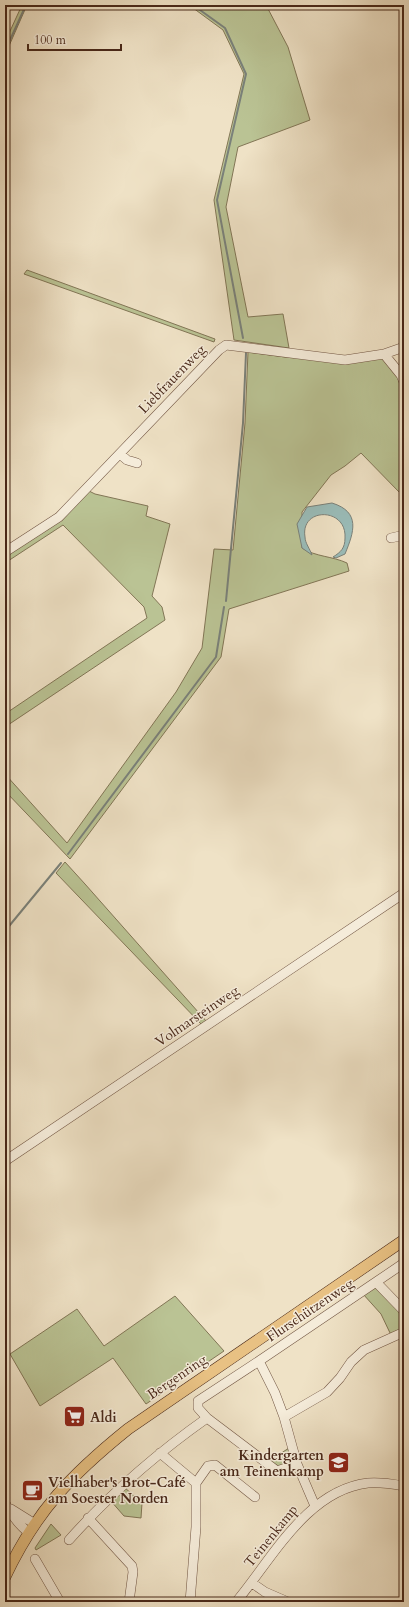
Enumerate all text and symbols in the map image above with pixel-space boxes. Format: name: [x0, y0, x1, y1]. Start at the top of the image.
scale bar: [28, 26, 121, 52]
text: 100 m: [34, 32, 67, 48]
street label: Liebfrauenweg: [134, 340, 210, 418]
street label: Volmarsteinweg: [151, 981, 243, 1051]
street label: Flurschützenweg: [263, 1274, 357, 1346]
street label: Bergenring: [144, 1350, 211, 1404]
supermarket icon: Aldi: [61, 1404, 87, 1430]
place label: Aldi: [90, 1408, 117, 1427]
place label: Kindergarten am Teinenkamp: [220, 1446, 324, 1481]
school or university icon: Kindergarten am Teinenkamp: [326, 1450, 352, 1476]
place label: Vielhaber's Brot-Café am Soester Norden: [48, 1473, 186, 1508]
cafe icon: Vielhaber's Brot-Café am Soester Norden: [19, 1477, 45, 1503]
street label: Teinenkamp: [240, 1501, 302, 1571]

